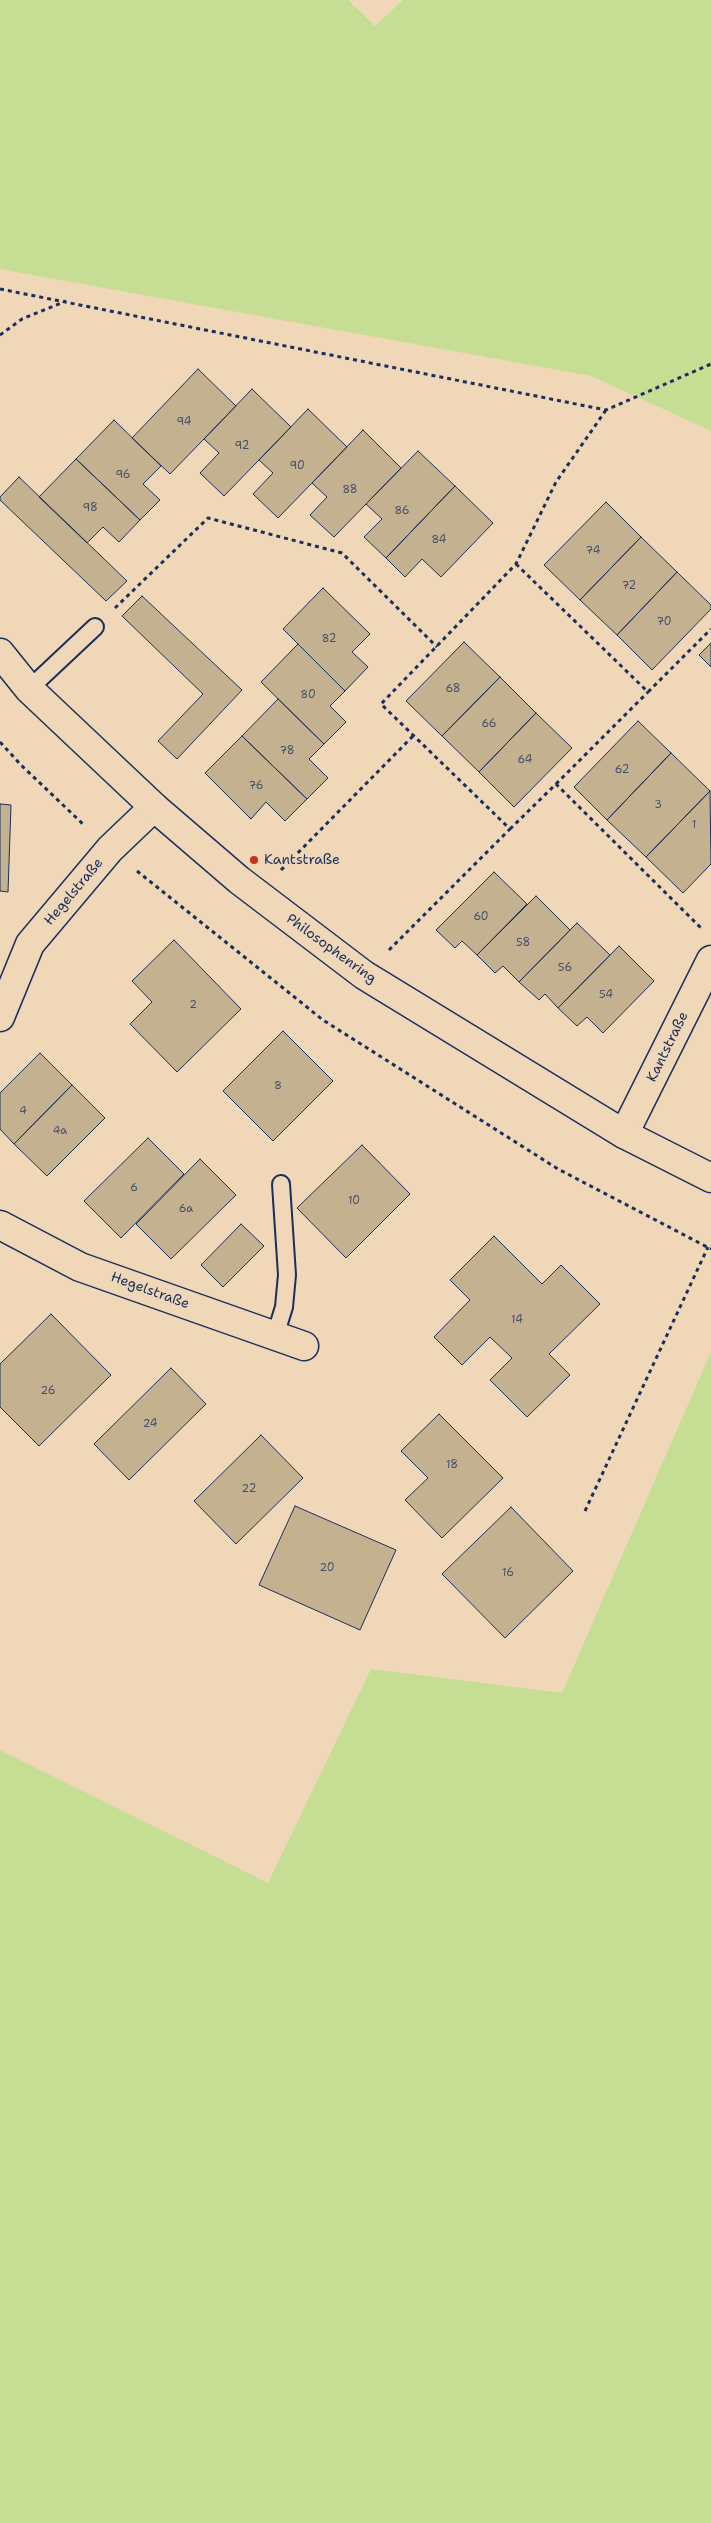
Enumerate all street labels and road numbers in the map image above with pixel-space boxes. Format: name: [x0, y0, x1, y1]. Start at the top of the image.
street label: Hegelstraße: [41, 855, 107, 929]
street label: Philosophenring: [283, 911, 379, 987]
street label: Kantstraße: [644, 1009, 692, 1085]
street label: Hegelstraße: [108, 1269, 192, 1313]

